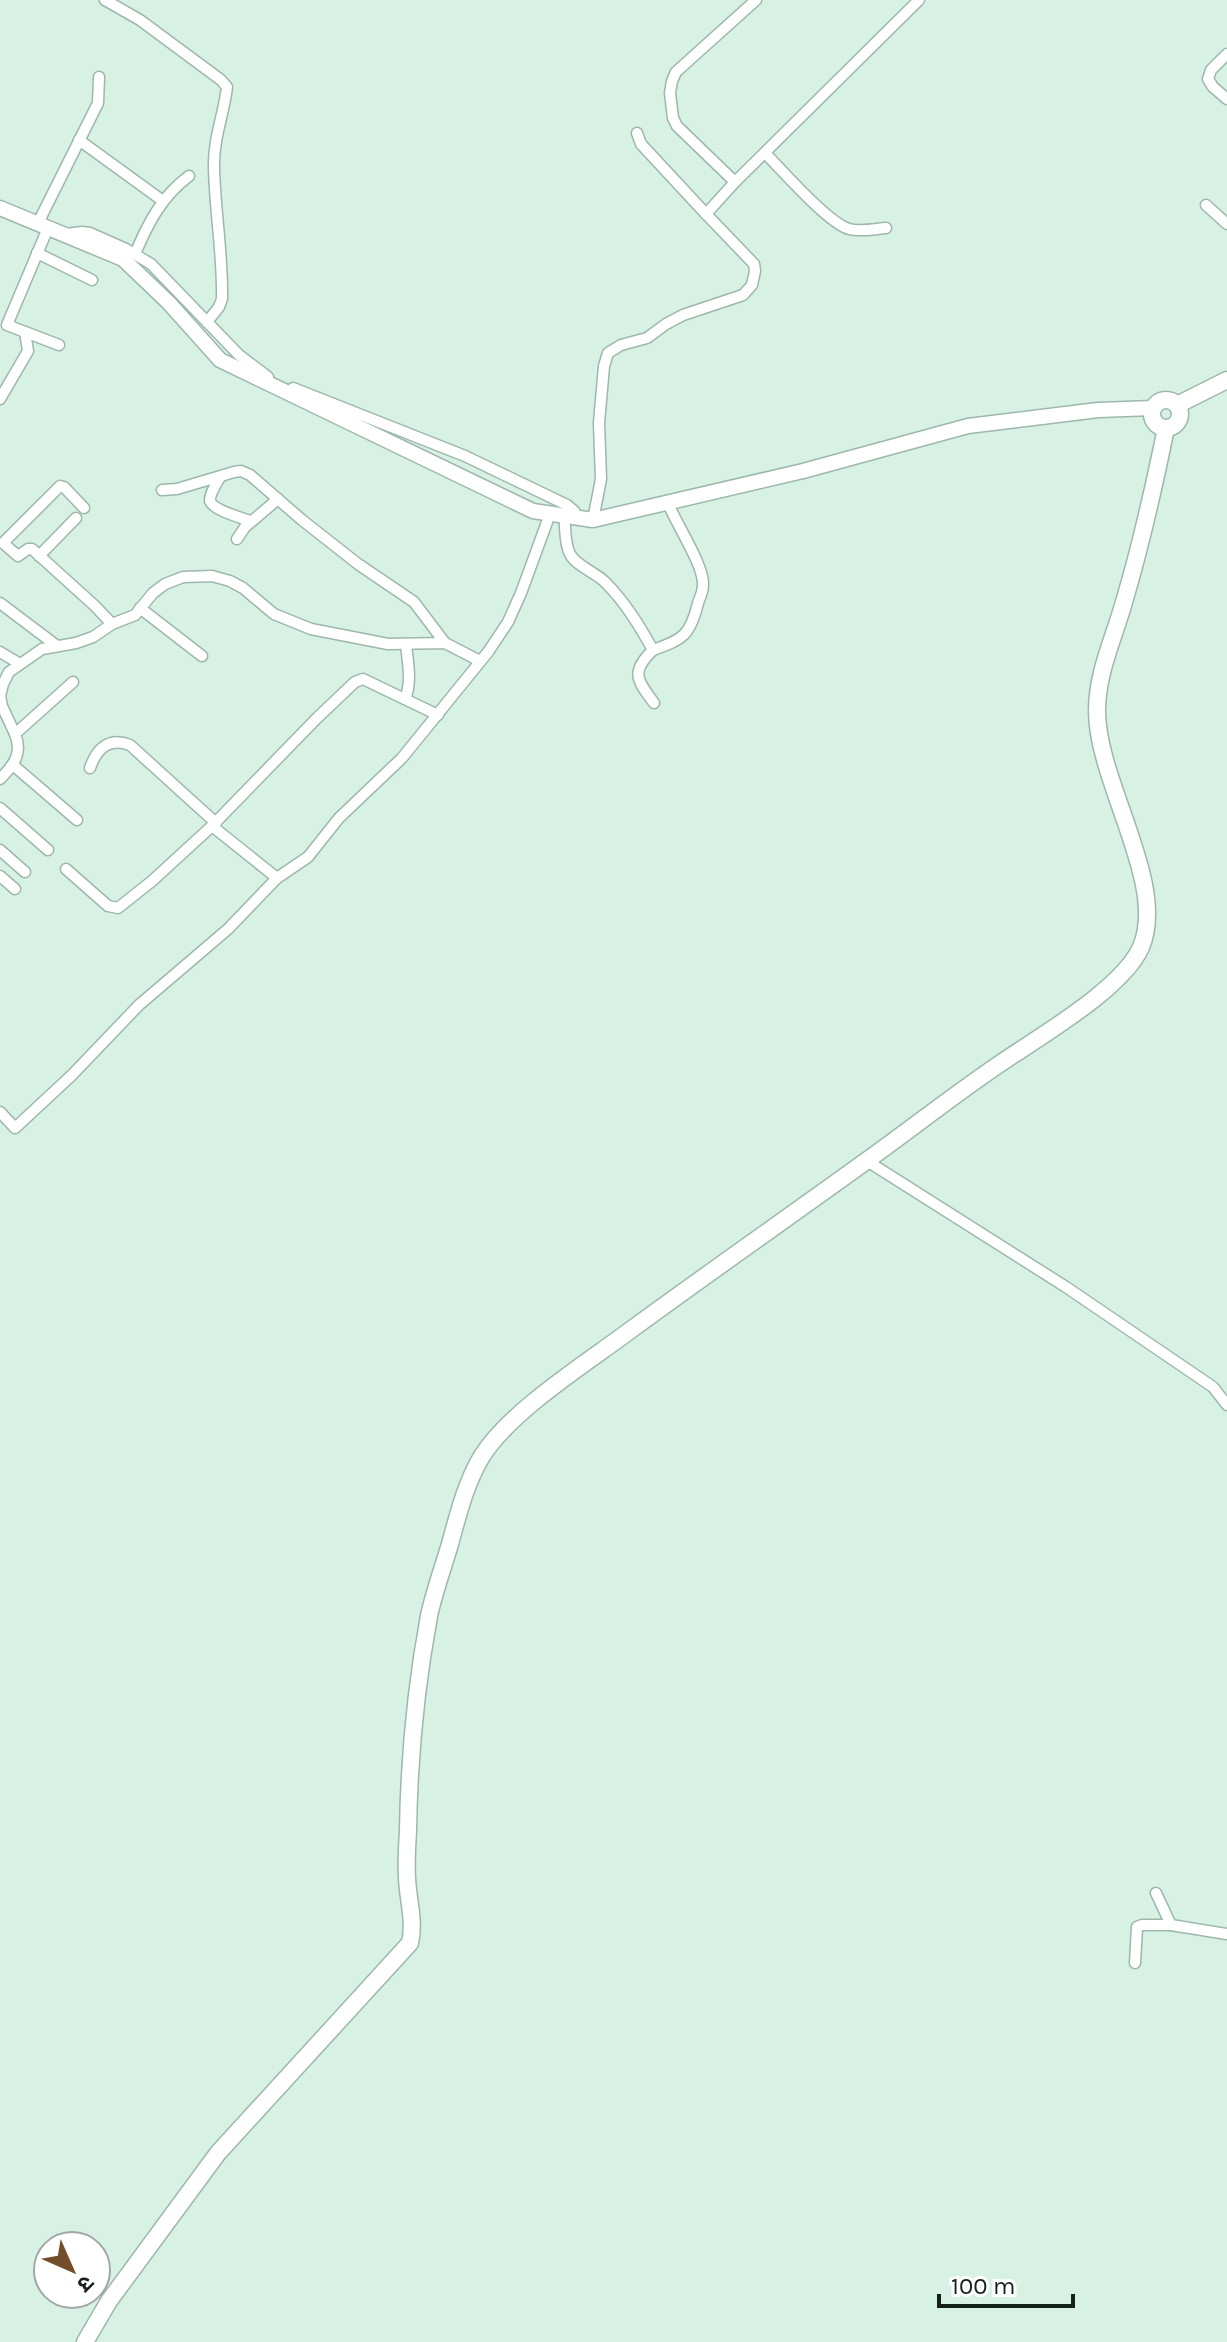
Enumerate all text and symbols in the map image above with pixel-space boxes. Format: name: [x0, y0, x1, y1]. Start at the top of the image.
north arrow: [32, 2230, 112, 2310]
scale bar: [939, 2258, 1073, 2308]
text: उ: [71, 2270, 99, 2298]
text: 100 m: [951, 2272, 1016, 2300]

